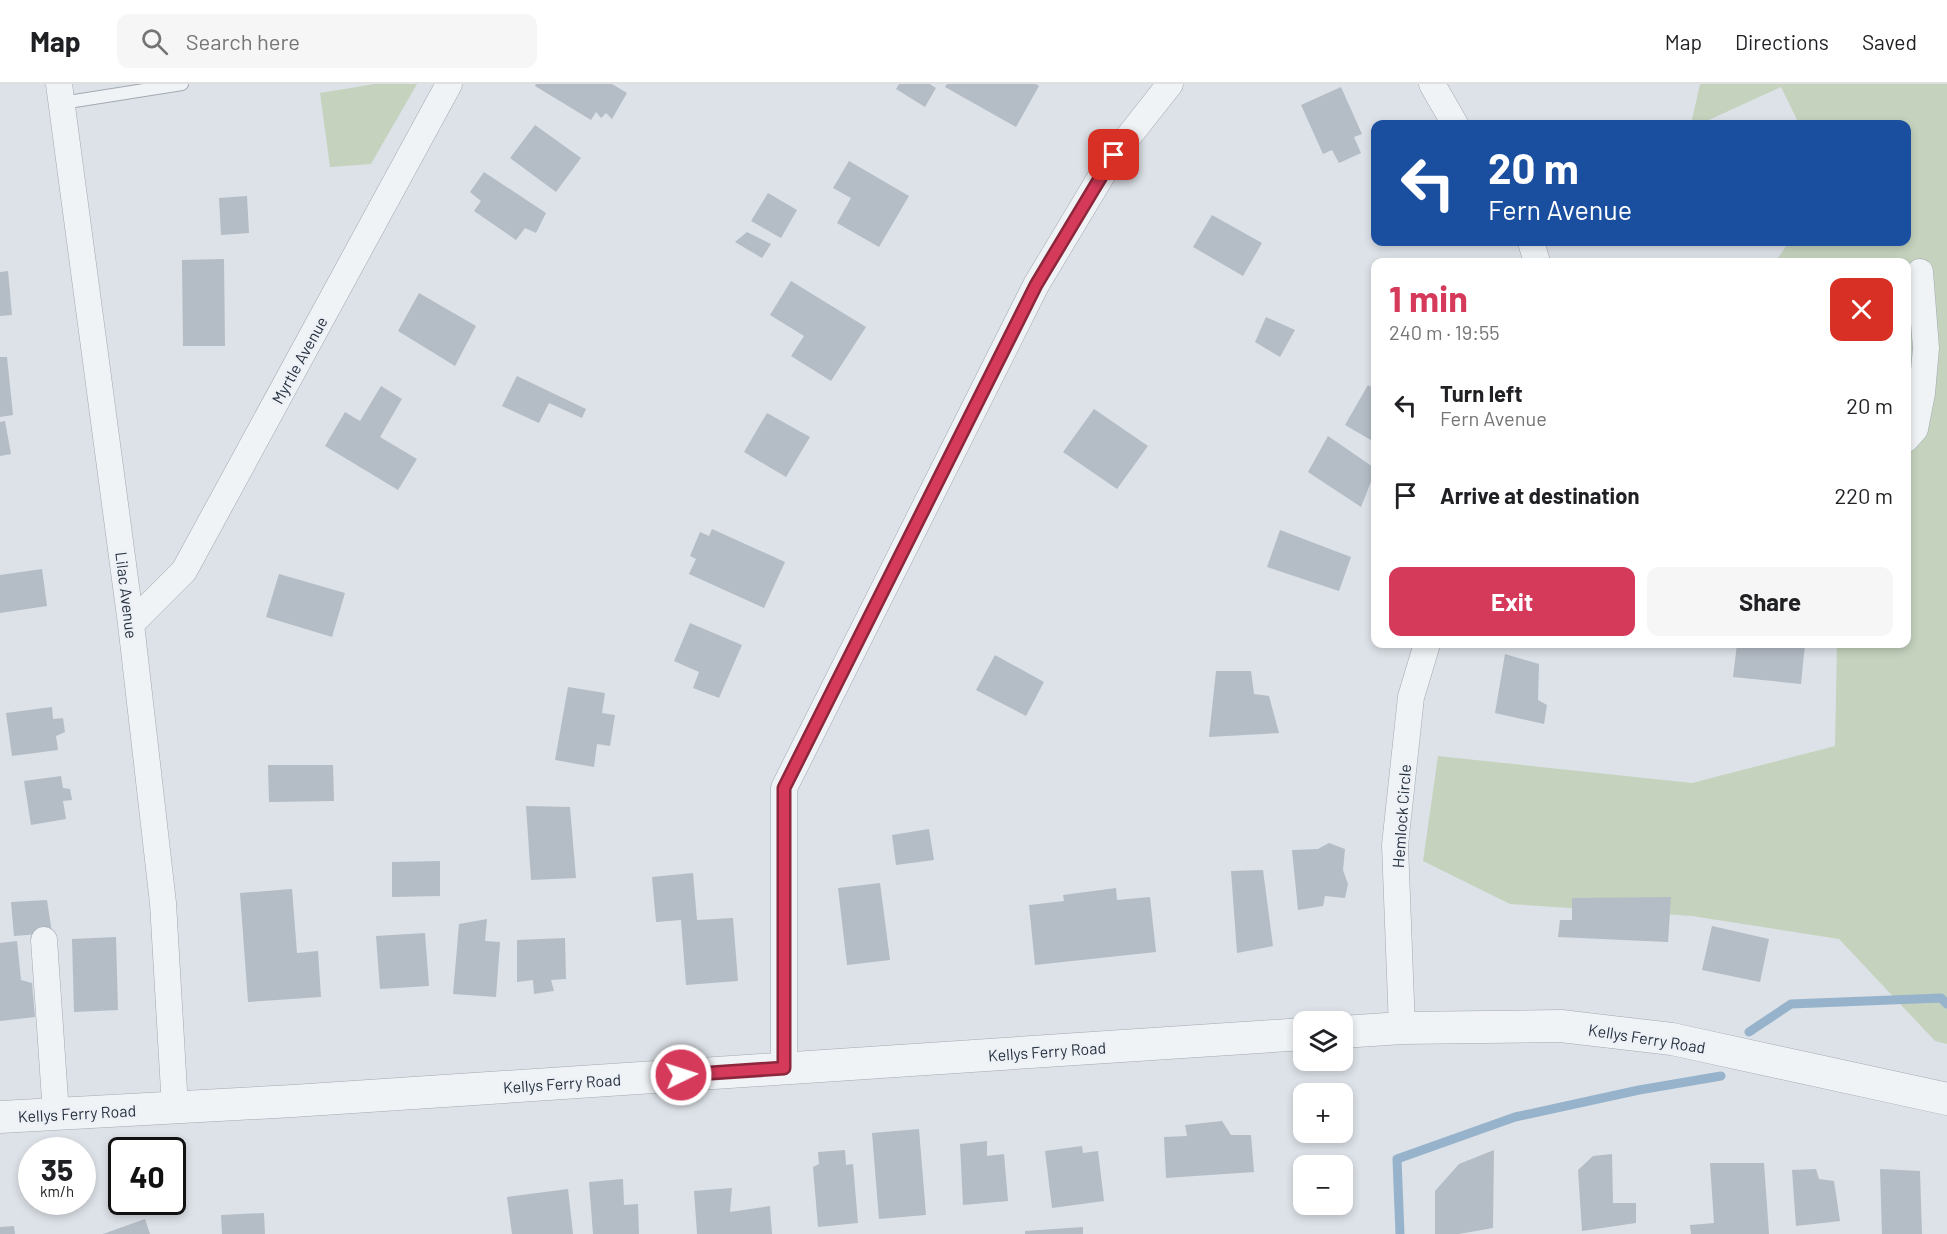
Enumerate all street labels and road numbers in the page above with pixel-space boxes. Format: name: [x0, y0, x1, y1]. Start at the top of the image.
street label: Myrtle Avenue: [267, 313, 331, 407]
street label: Lilac Avenue: [112, 550, 142, 640]
street label: Hemlock Circle: [1388, 763, 1414, 869]
street label: Kellys Ferry Road: [1587, 1019, 1707, 1057]
street label: Kellys Ferry Road: [987, 1037, 1107, 1065]
street label: Kellys Ferry Road: [502, 1069, 622, 1097]
street label: Kellys Ferry Road: [17, 1100, 137, 1126]

